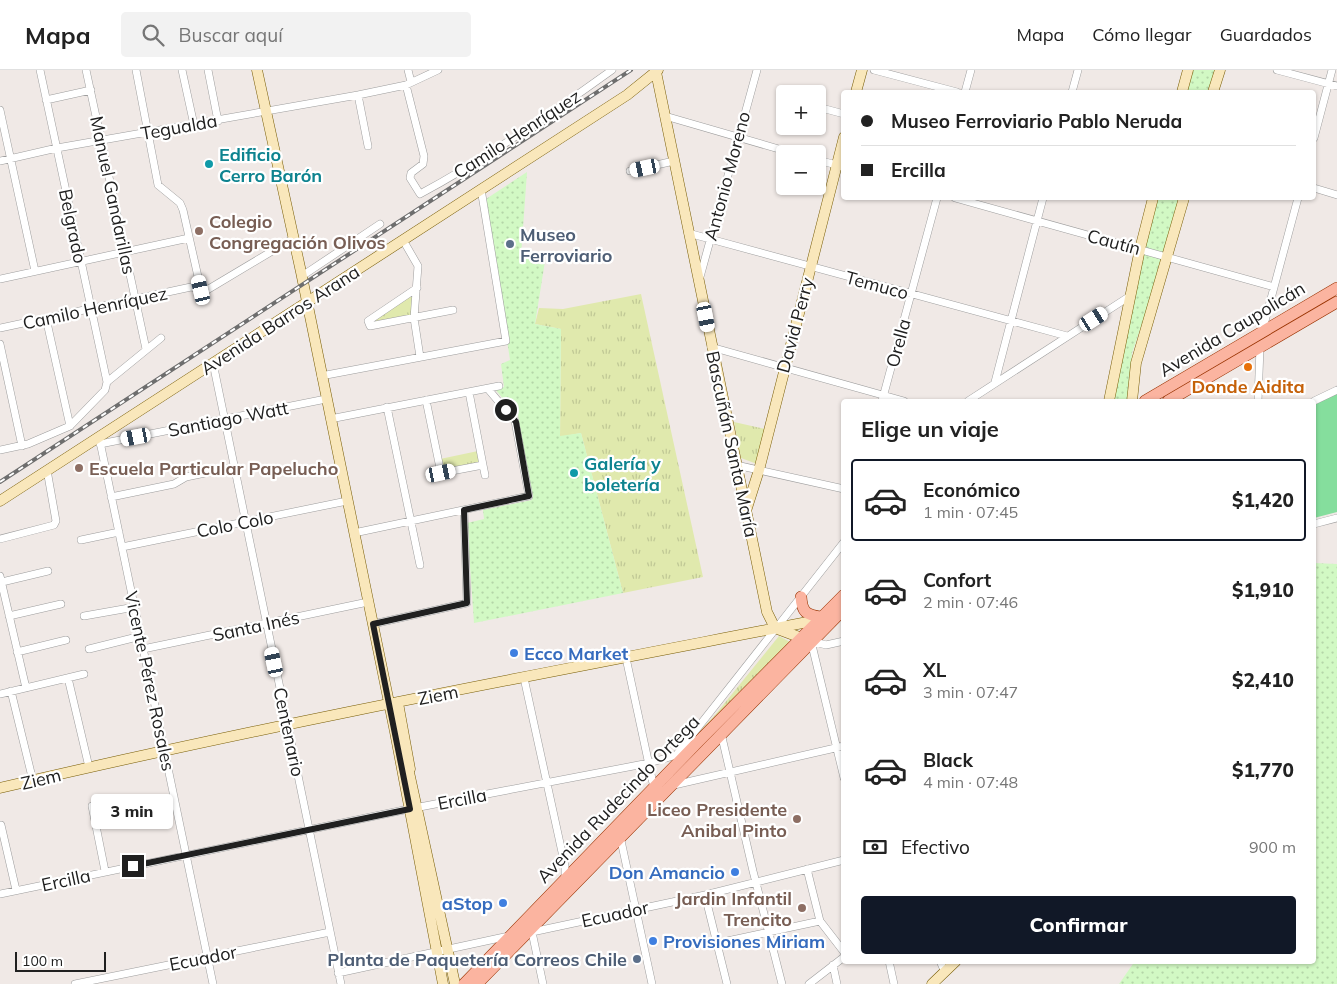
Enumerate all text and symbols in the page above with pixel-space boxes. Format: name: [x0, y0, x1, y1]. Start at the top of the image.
search box: [121, 12, 471, 57]
text: Mapa: [25, 20, 91, 50]
icon: search: [139, 21, 167, 49]
text: Buscar aquí: [179, 23, 283, 47]
text: Mapa: [1016, 23, 1064, 46]
text: Cómo llegar: [1092, 23, 1192, 46]
text: Guardados: [1220, 23, 1312, 46]
street label: Camilo Henríquez: [449, 84, 585, 184]
map controls: [776, 85, 826, 195]
button: +: [776, 85, 826, 135]
street label: Tegualda: [139, 109, 219, 145]
street label: Antonio Moreno: [699, 109, 755, 243]
text: Museo Ferroviario Pablo Neruda: [891, 109, 1182, 133]
street label: Manuel Gandarillas: [85, 114, 141, 276]
place label: Edificio Cerro Barón: [219, 143, 322, 187]
button: −: [776, 145, 826, 195]
marker: Edificio Cerro Barón: [203, 158, 215, 170]
car: [628, 158, 661, 178]
text: Ercilla: [891, 158, 946, 182]
street label: Belgrado: [54, 187, 92, 265]
place label: Colegio Congregación Olivos: [209, 210, 386, 254]
place label: Museo Ferroviario: [520, 223, 612, 267]
street label: Cautín: [1085, 224, 1143, 260]
marker: Colegio Congregación Olivos: [193, 225, 205, 237]
marker: Museo Ferroviario: [504, 238, 516, 250]
street label: Avenida Barros Arana: [196, 260, 364, 380]
street label: Temuco: [843, 266, 911, 304]
car: [190, 274, 211, 306]
street label: David Perry: [771, 274, 819, 375]
street label: Avenida Caupolicán: [1155, 276, 1309, 382]
street label: Camilo Henríquez: [21, 281, 169, 335]
car: [695, 301, 716, 333]
car: [1077, 305, 1110, 333]
street label: Orella: [880, 316, 916, 370]
street label: Bascuñán Santa María: [701, 349, 763, 539]
marker: Donde Aidita: [1242, 361, 1254, 373]
place label: Donde Aidita: [1191, 375, 1305, 398]
street label: Santiago Watt: [166, 396, 290, 442]
route start: [495, 399, 517, 421]
text: Elige un viaje: [861, 415, 999, 443]
car: [119, 427, 152, 447]
place label: Galería y boletería: [584, 452, 661, 496]
place label: Escuela Particular Papelucho: [89, 457, 338, 480]
marker: Escuela Particular Papelucho: [73, 462, 85, 474]
car: [424, 463, 457, 483]
marker: Galería y boletería: [568, 467, 580, 479]
icon: car: [863, 478, 908, 523]
text: Económico: [923, 478, 1020, 502]
text: $1,420: [1232, 488, 1294, 512]
text: 1 min · 07:45: [923, 502, 1018, 522]
street label: Colo Colo: [195, 505, 275, 543]
icon: car: [863, 568, 908, 613]
text: Confort: [923, 568, 991, 592]
text: $1,910: [1232, 578, 1294, 602]
street label: Vicente Pérez Rosales: [120, 589, 180, 773]
text: 2 min · 07:46: [923, 592, 1018, 612]
street label: Santa Inés: [210, 606, 302, 646]
place label: Ecco Market: [524, 642, 629, 665]
car: [263, 646, 284, 678]
marker: Ecco Market: [508, 647, 520, 659]
icon: car: [863, 658, 908, 703]
text: XL: [923, 658, 946, 682]
text: $2,410: [1232, 668, 1294, 692]
street label: Ziem: [416, 680, 460, 710]
text: 3 min · 07:47: [923, 682, 1018, 702]
street label: Centenario: [268, 685, 310, 779]
street label: Avenida Rudecindo Ortega: [532, 710, 704, 888]
icon: car: [863, 748, 908, 793]
text: Black: [923, 748, 973, 772]
text: $1,770: [1232, 758, 1294, 782]
street label: Ziem: [19, 763, 63, 795]
text: 4 min · 07:48: [923, 772, 1018, 792]
street label: Ercilla: [435, 783, 489, 815]
callout: 3 min: [92, 794, 174, 828]
place label: Liceo Presidente Anibal Pinto: [647, 798, 787, 842]
text: 3 min: [111, 801, 153, 821]
marker: Liceo Presidente Anibal Pinto: [791, 813, 803, 825]
icon: cash: [861, 833, 889, 861]
text: Efectivo: [901, 835, 970, 859]
text: 900 m: [1249, 837, 1296, 857]
route end: [122, 855, 144, 877]
place label: Don Amancio: [609, 861, 725, 884]
street label: Ercilla: [39, 864, 93, 896]
marker: Don Amancio: [729, 866, 741, 878]
place label: Jardin Infantil Trencito: [675, 887, 792, 931]
place label: aStop: [442, 892, 493, 915]
street label: Ecuador: [579, 896, 651, 932]
button: Confirmar: [861, 896, 1296, 954]
marker: aStop: [497, 897, 509, 909]
marker: Jardin Infantil Trencito: [796, 902, 808, 914]
place label: Provisiones Miriam: [663, 930, 825, 953]
marker: Provisiones Miriam: [647, 935, 659, 947]
street label: Ecuador: [167, 940, 239, 976]
place label: Planta de Paquetería Correos Chile: [327, 948, 627, 971]
scale bar: [15, 949, 106, 972]
text: 100 m: [22, 952, 63, 970]
marker: Planta de Paquetería Correos Chile: [631, 953, 643, 965]

